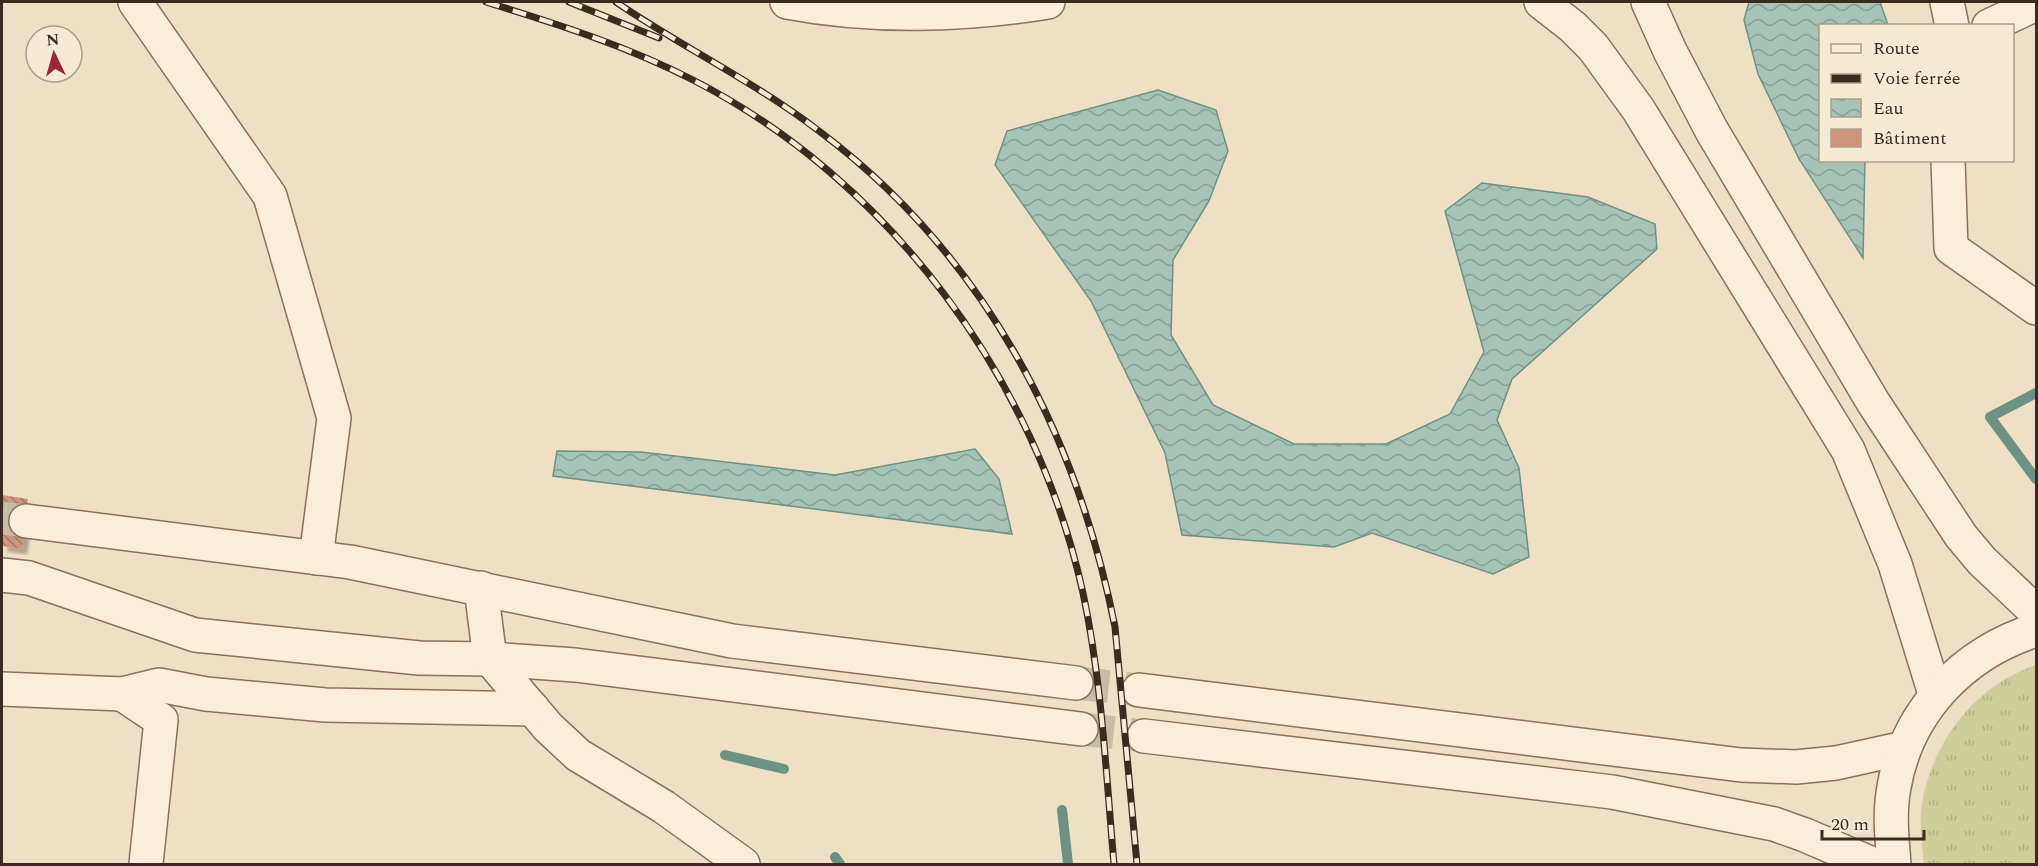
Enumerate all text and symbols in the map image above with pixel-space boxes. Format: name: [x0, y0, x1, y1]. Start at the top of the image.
north arrow: [24, 24, 84, 84]
legend: [1819, 24, 2014, 162]
text: N: [45, 28, 60, 53]
text: Route: [1873, 35, 1920, 62]
text: Voie ferrée: [1873, 65, 1961, 92]
text: Eau: [1873, 95, 1904, 122]
text: Bâtiment: [1873, 125, 1947, 152]
scale bar: [1822, 803, 1924, 841]
text: 20 m: [1831, 811, 1869, 838]

